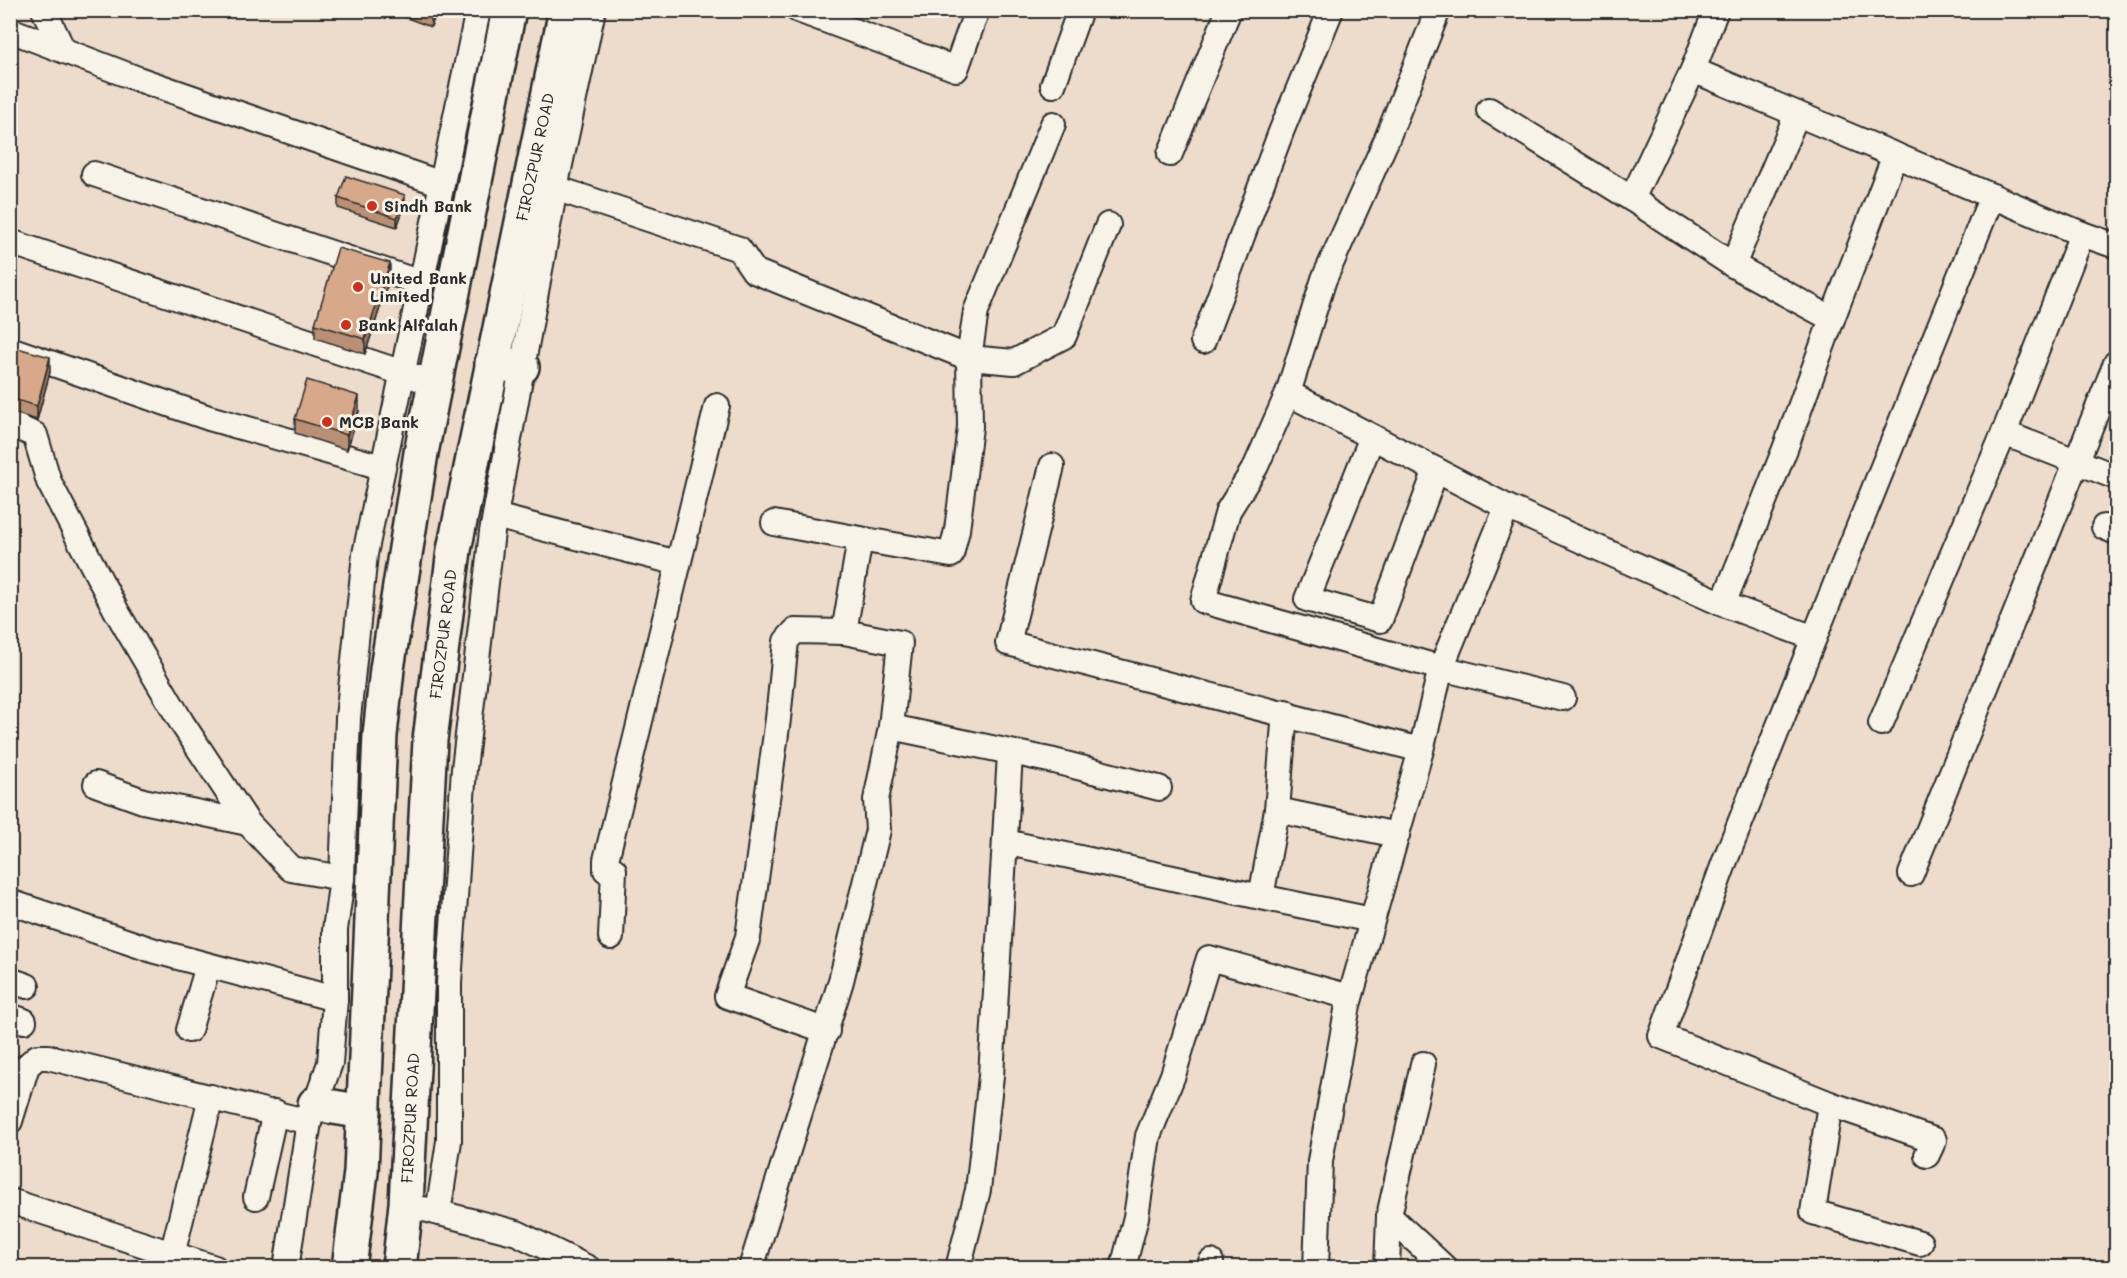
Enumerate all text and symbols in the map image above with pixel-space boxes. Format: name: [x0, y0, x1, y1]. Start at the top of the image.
street label: FIROZPUR ROAD: [511, 91, 558, 223]
place label: Sindh Bank: [384, 195, 472, 216]
marker: Sindh Bank: [365, 199, 379, 213]
place label: United Bank Limited: [370, 267, 467, 306]
marker: United Bank Limited: [351, 280, 365, 294]
place label: Bank Alfalah: [358, 314, 458, 335]
marker: Bank Alfalah: [339, 318, 353, 332]
place label: MCB Bank: [339, 411, 419, 432]
marker: MCB Bank: [320, 415, 334, 429]
street label: FIROZPUR ROAD: [424, 568, 461, 700]
street label: FIROZPUR ROAD: [396, 1052, 423, 1184]

